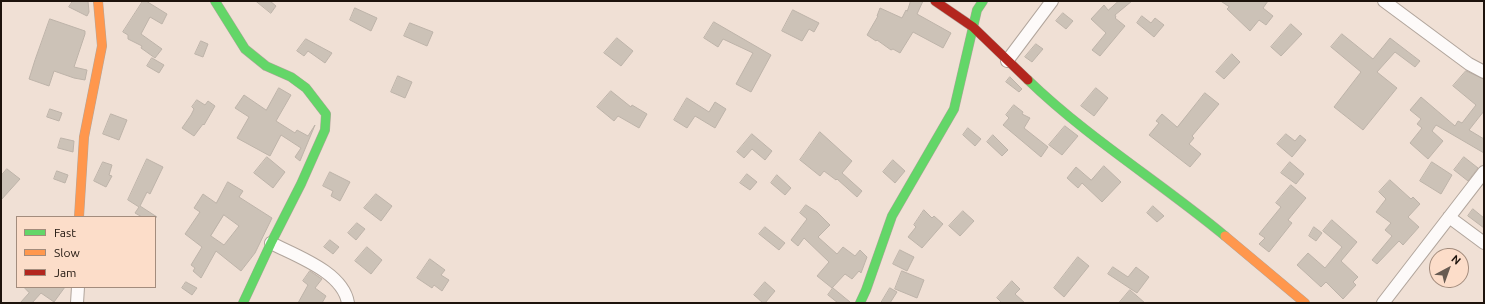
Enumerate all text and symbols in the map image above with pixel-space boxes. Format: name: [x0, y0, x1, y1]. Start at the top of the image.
legend: [16, 216, 156, 288]
text: Fast: [54, 226, 76, 239]
text: Slow: [54, 246, 80, 259]
north arrow: [1429, 248, 1469, 288]
text: N: [1449, 252, 1463, 267]
text: Jam: [54, 266, 76, 279]

